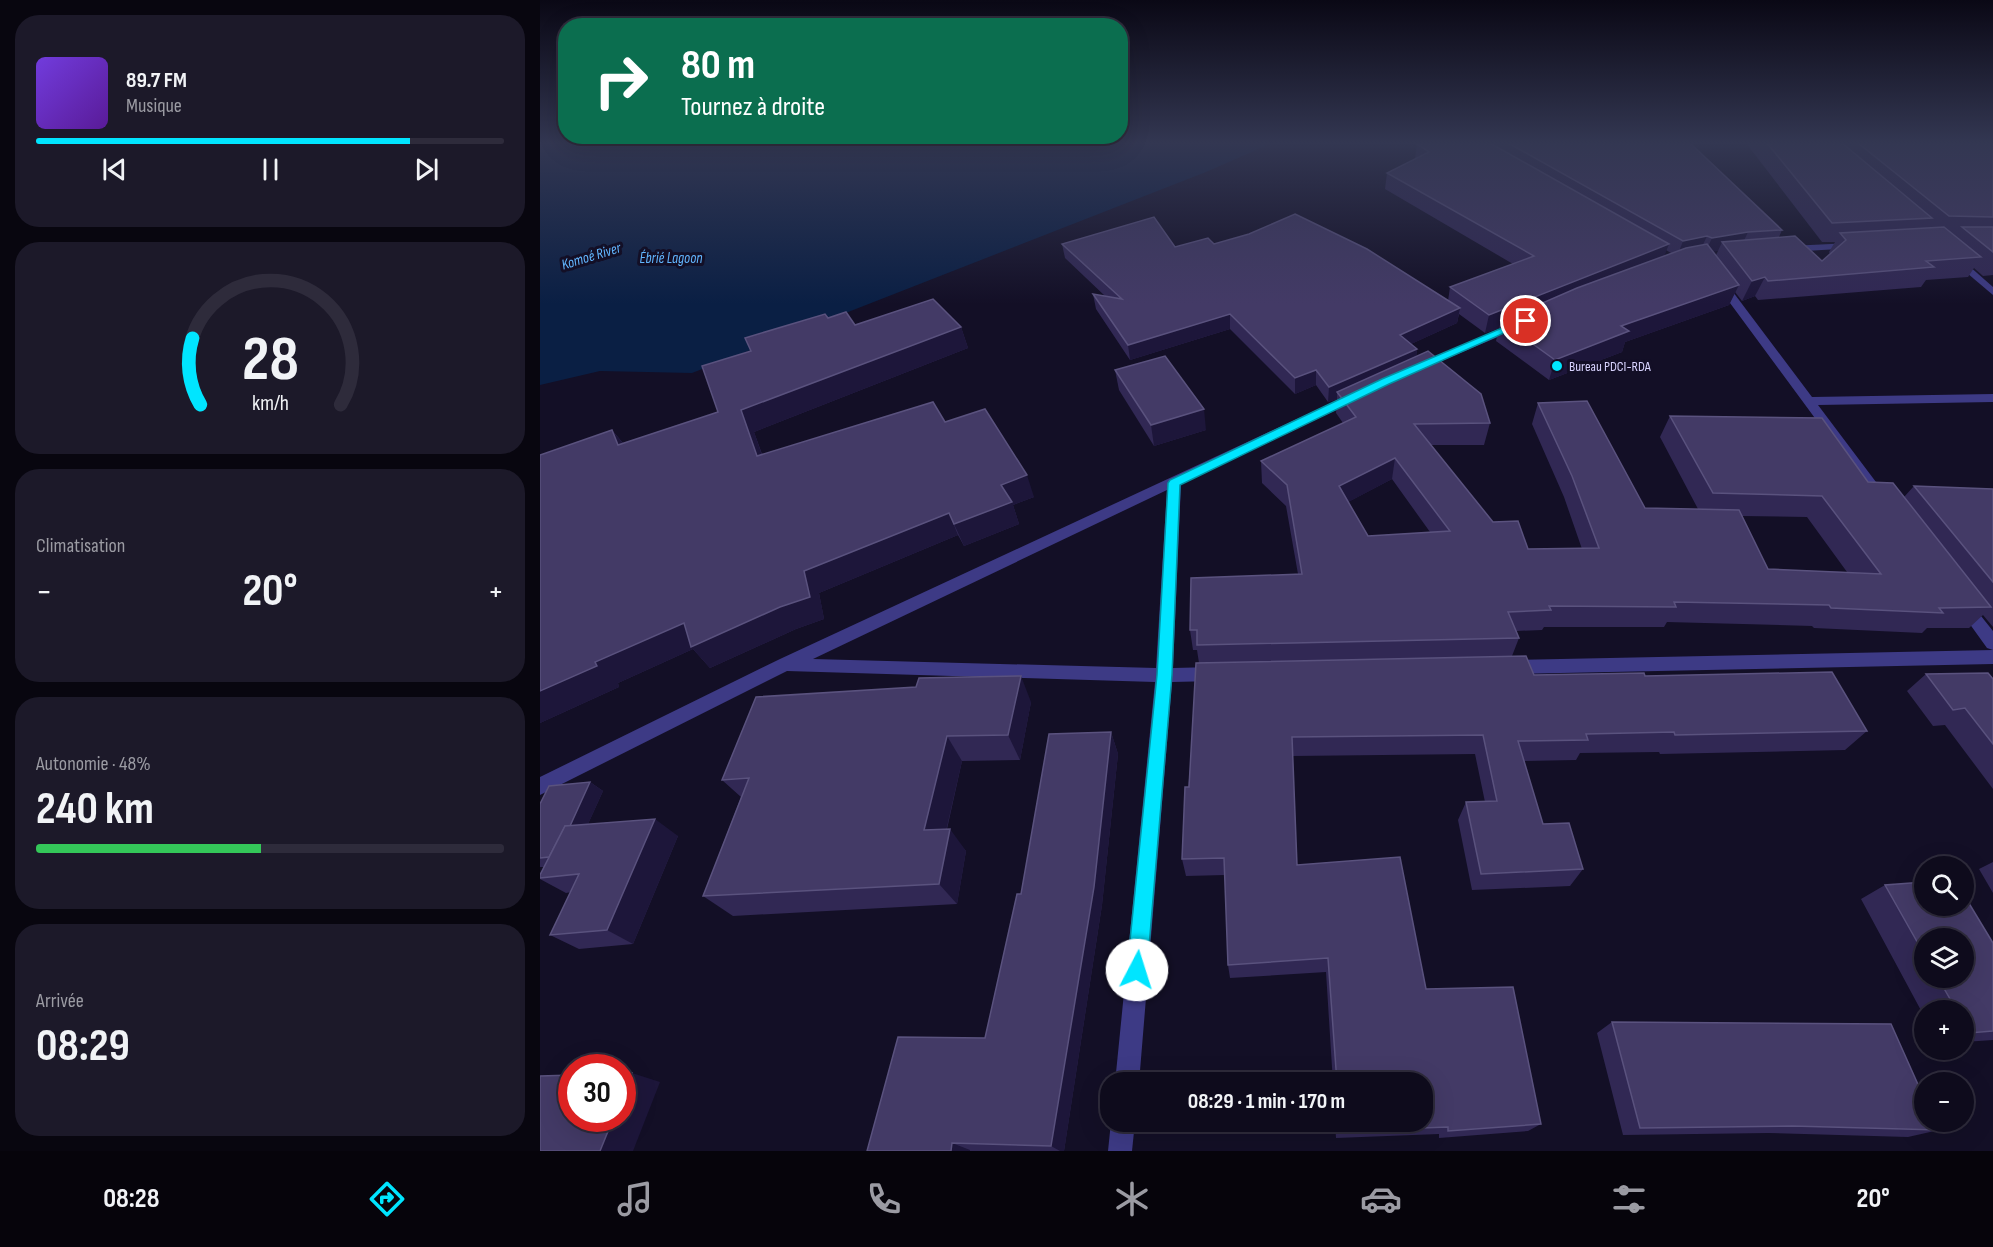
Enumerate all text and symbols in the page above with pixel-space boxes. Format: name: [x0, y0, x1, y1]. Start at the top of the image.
text: 80 m: [681, 40, 755, 91]
icon: right: [582, 42, 660, 120]
text: 89.7 FM: [126, 67, 187, 94]
text: Tournez à droite: [681, 91, 825, 123]
text: Musique: [126, 94, 182, 118]
icon: previous: [98, 153, 131, 186]
icon: pause: [254, 153, 287, 186]
icon: next: [410, 153, 443, 186]
water label: Komoé River: [559, 238, 624, 275]
water label: Ébrié Lagoon: [639, 249, 703, 268]
pin: [1500, 295, 1551, 346]
icon: arrive: [1509, 304, 1542, 337]
text: 28: [242, 323, 298, 398]
place label: Bureau PDCI-RDA: [1569, 358, 1652, 375]
marker: Bureau PDCI-RDA: [1550, 359, 1564, 373]
text: km/h: [251, 392, 289, 417]
text: Climatisation: [36, 534, 125, 558]
text: 20°: [242, 564, 298, 619]
text: −: [36, 572, 52, 612]
text: +: [488, 572, 504, 612]
text: Autonomie · 48%: [36, 752, 151, 776]
text: 240 km: [36, 782, 154, 837]
map controls: [1914, 856, 1974, 1132]
button: search: [1914, 856, 1974, 916]
button: layers: [1914, 928, 1974, 988]
position arrow: [1105, 938, 1169, 1002]
text: Arrivée: [36, 989, 84, 1013]
button: +: [1914, 1000, 1974, 1060]
text: 08:29: [36, 1019, 130, 1074]
speed limit sign: 30: [558, 1054, 636, 1132]
button: −: [1914, 1072, 1974, 1132]
text: 08:29 · 1 min · 170 m: [1188, 1088, 1345, 1115]
icon: directions: [366, 1178, 408, 1220]
icon: music: [614, 1178, 656, 1220]
icon: phone: [863, 1178, 905, 1220]
icon: climate: [1111, 1178, 1153, 1220]
icon: car: [1360, 1178, 1402, 1220]
icon: filters: [1608, 1178, 1650, 1220]
text: 08:28: [103, 1183, 159, 1215]
text: 20°: [1857, 1183, 1890, 1215]

